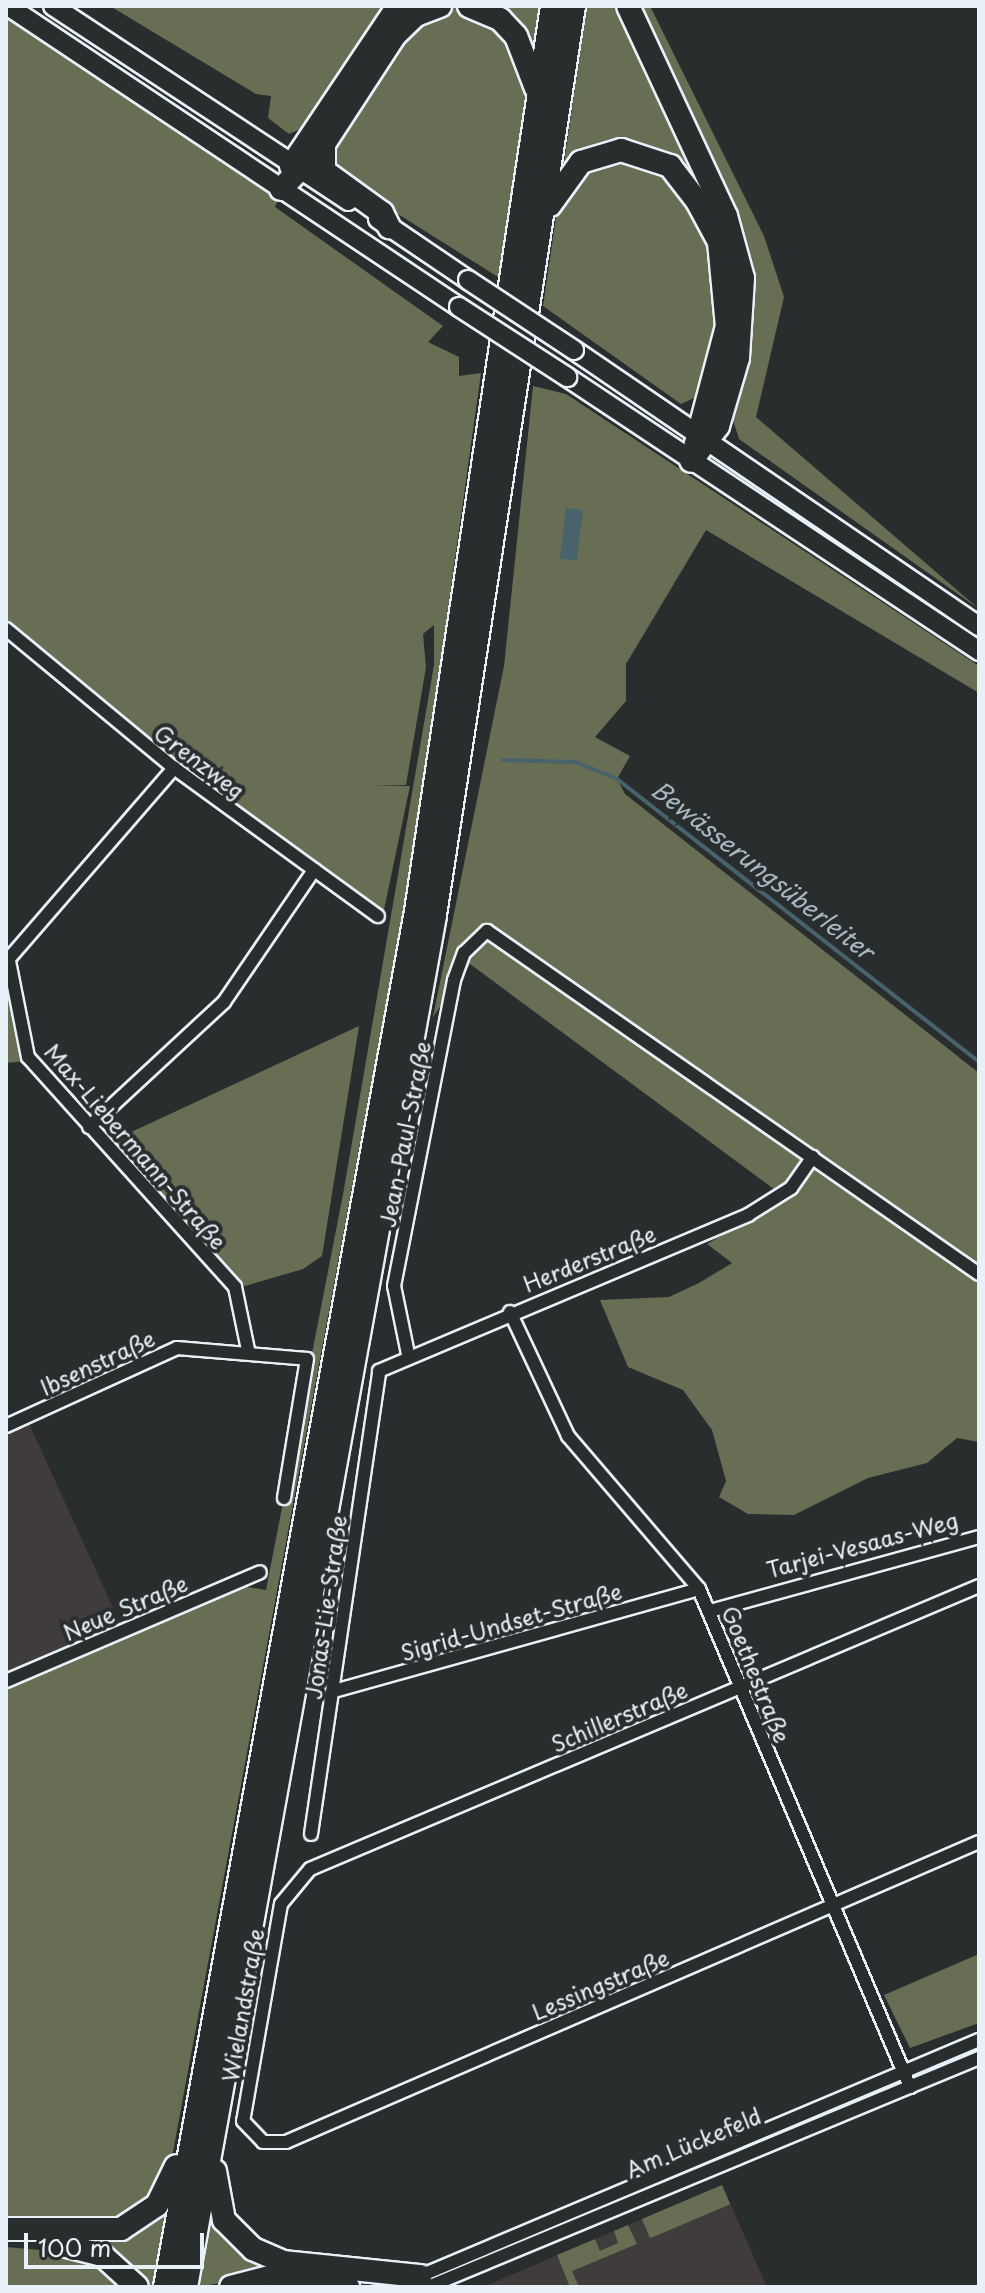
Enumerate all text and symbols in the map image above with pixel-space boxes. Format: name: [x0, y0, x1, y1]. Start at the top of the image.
street label: Grenzweg: [150, 719, 250, 803]
water label: Bewässerungsüberleiter: [646, 774, 880, 966]
street label: Max-Liebermann-Straße: [40, 1038, 232, 1254]
street label: Jean-Paul-Straße: [373, 1039, 435, 1229]
street label: Herderstraße: [519, 1219, 659, 1297]
street label: Ibsenstraße: [35, 1324, 159, 1400]
street label: Tarjei-Vesaas-Weg: [763, 1506, 961, 1582]
street label: Jonas-Lie-Straße: [299, 1513, 351, 1701]
street label: Neue Straße: [59, 1569, 191, 1645]
street label: Sigrid-Undset-Straße: [397, 1577, 625, 1665]
street label: Goethestraße: [718, 1602, 796, 1746]
street label: Schillerstraße: [547, 1675, 691, 1757]
street label: Wielandstraße: [216, 1926, 268, 2084]
street label: Lessingstraße: [528, 1943, 672, 2025]
street label: Am Lückefeld: [622, 2102, 764, 2182]
scale bar: [28, 2217, 208, 2267]
text: 100 m: [38, 2229, 111, 2265]

